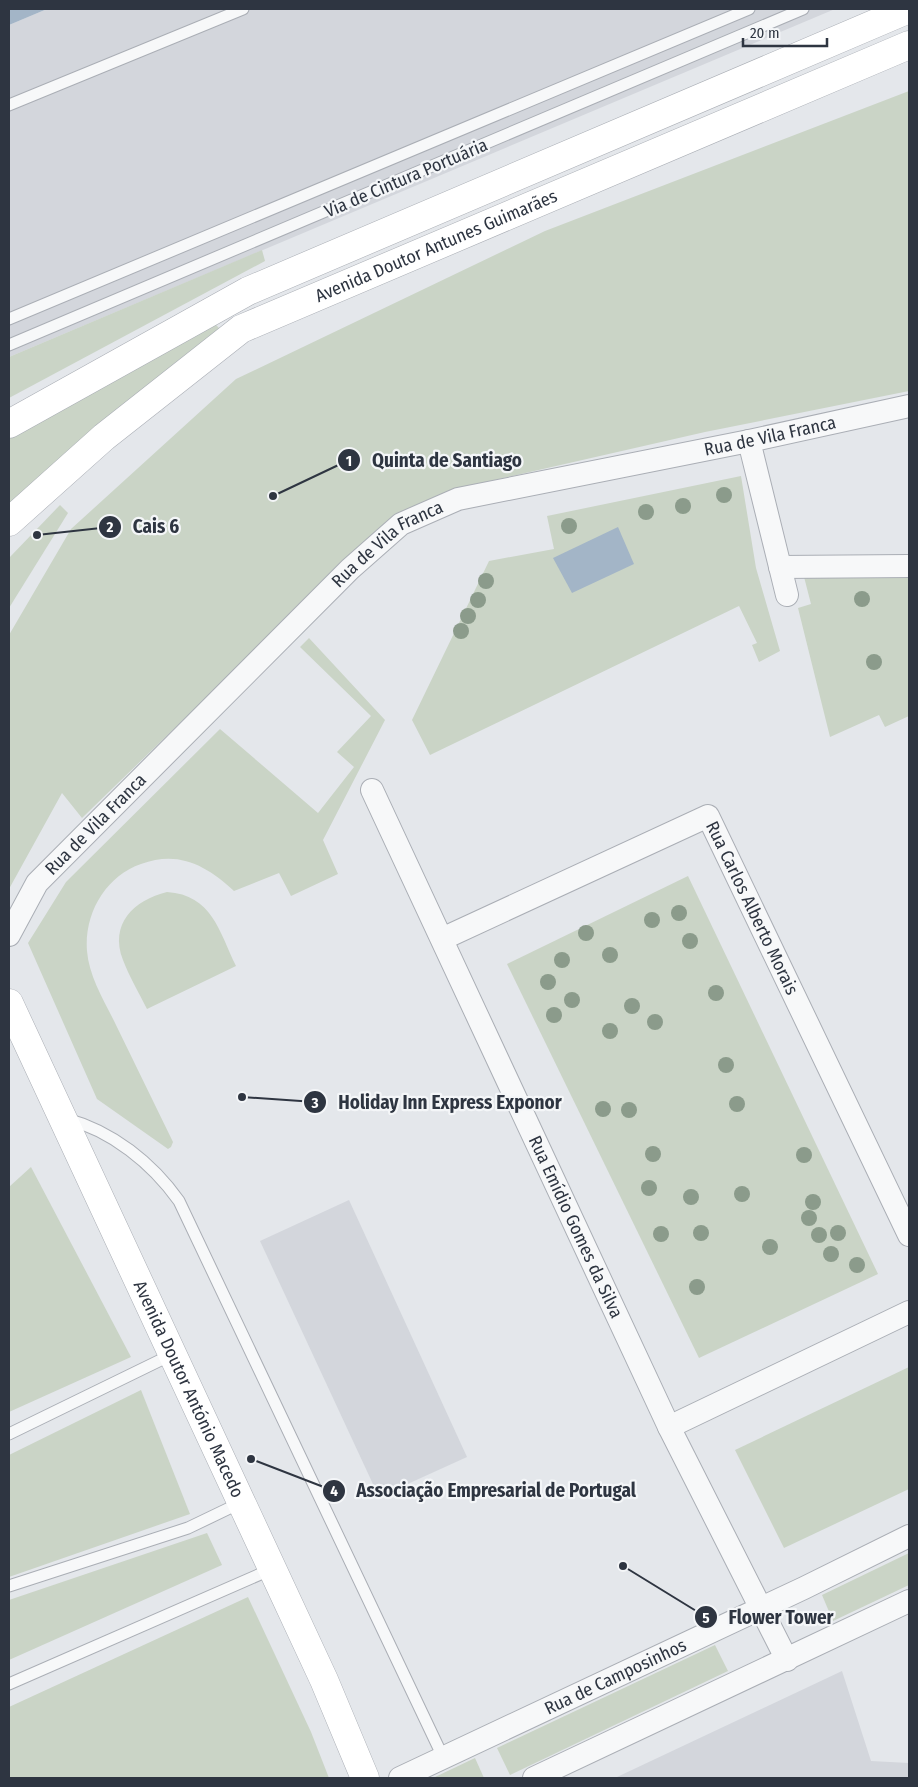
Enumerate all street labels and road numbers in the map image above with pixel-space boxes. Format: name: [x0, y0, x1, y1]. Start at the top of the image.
street label: Via de Cintura Portuária: [321, 134, 491, 222]
street label: Avenida Doutor Antunes Guimarães: [312, 185, 561, 307]
street label: Rua de Vila Franca: [702, 411, 838, 461]
street label: Rua de Vila Franca: [327, 496, 446, 592]
street label: Rua de Vila Franca: [40, 769, 151, 880]
street label: Rua Carlos Alberto Morais: [701, 818, 803, 999]
street label: Rua Emídio Gomes da Silva: [524, 1132, 628, 1322]
street label: Avenida Doutor António Macedo: [129, 1277, 249, 1501]
street label: Rua de Camposinhos: [541, 1634, 690, 1719]

